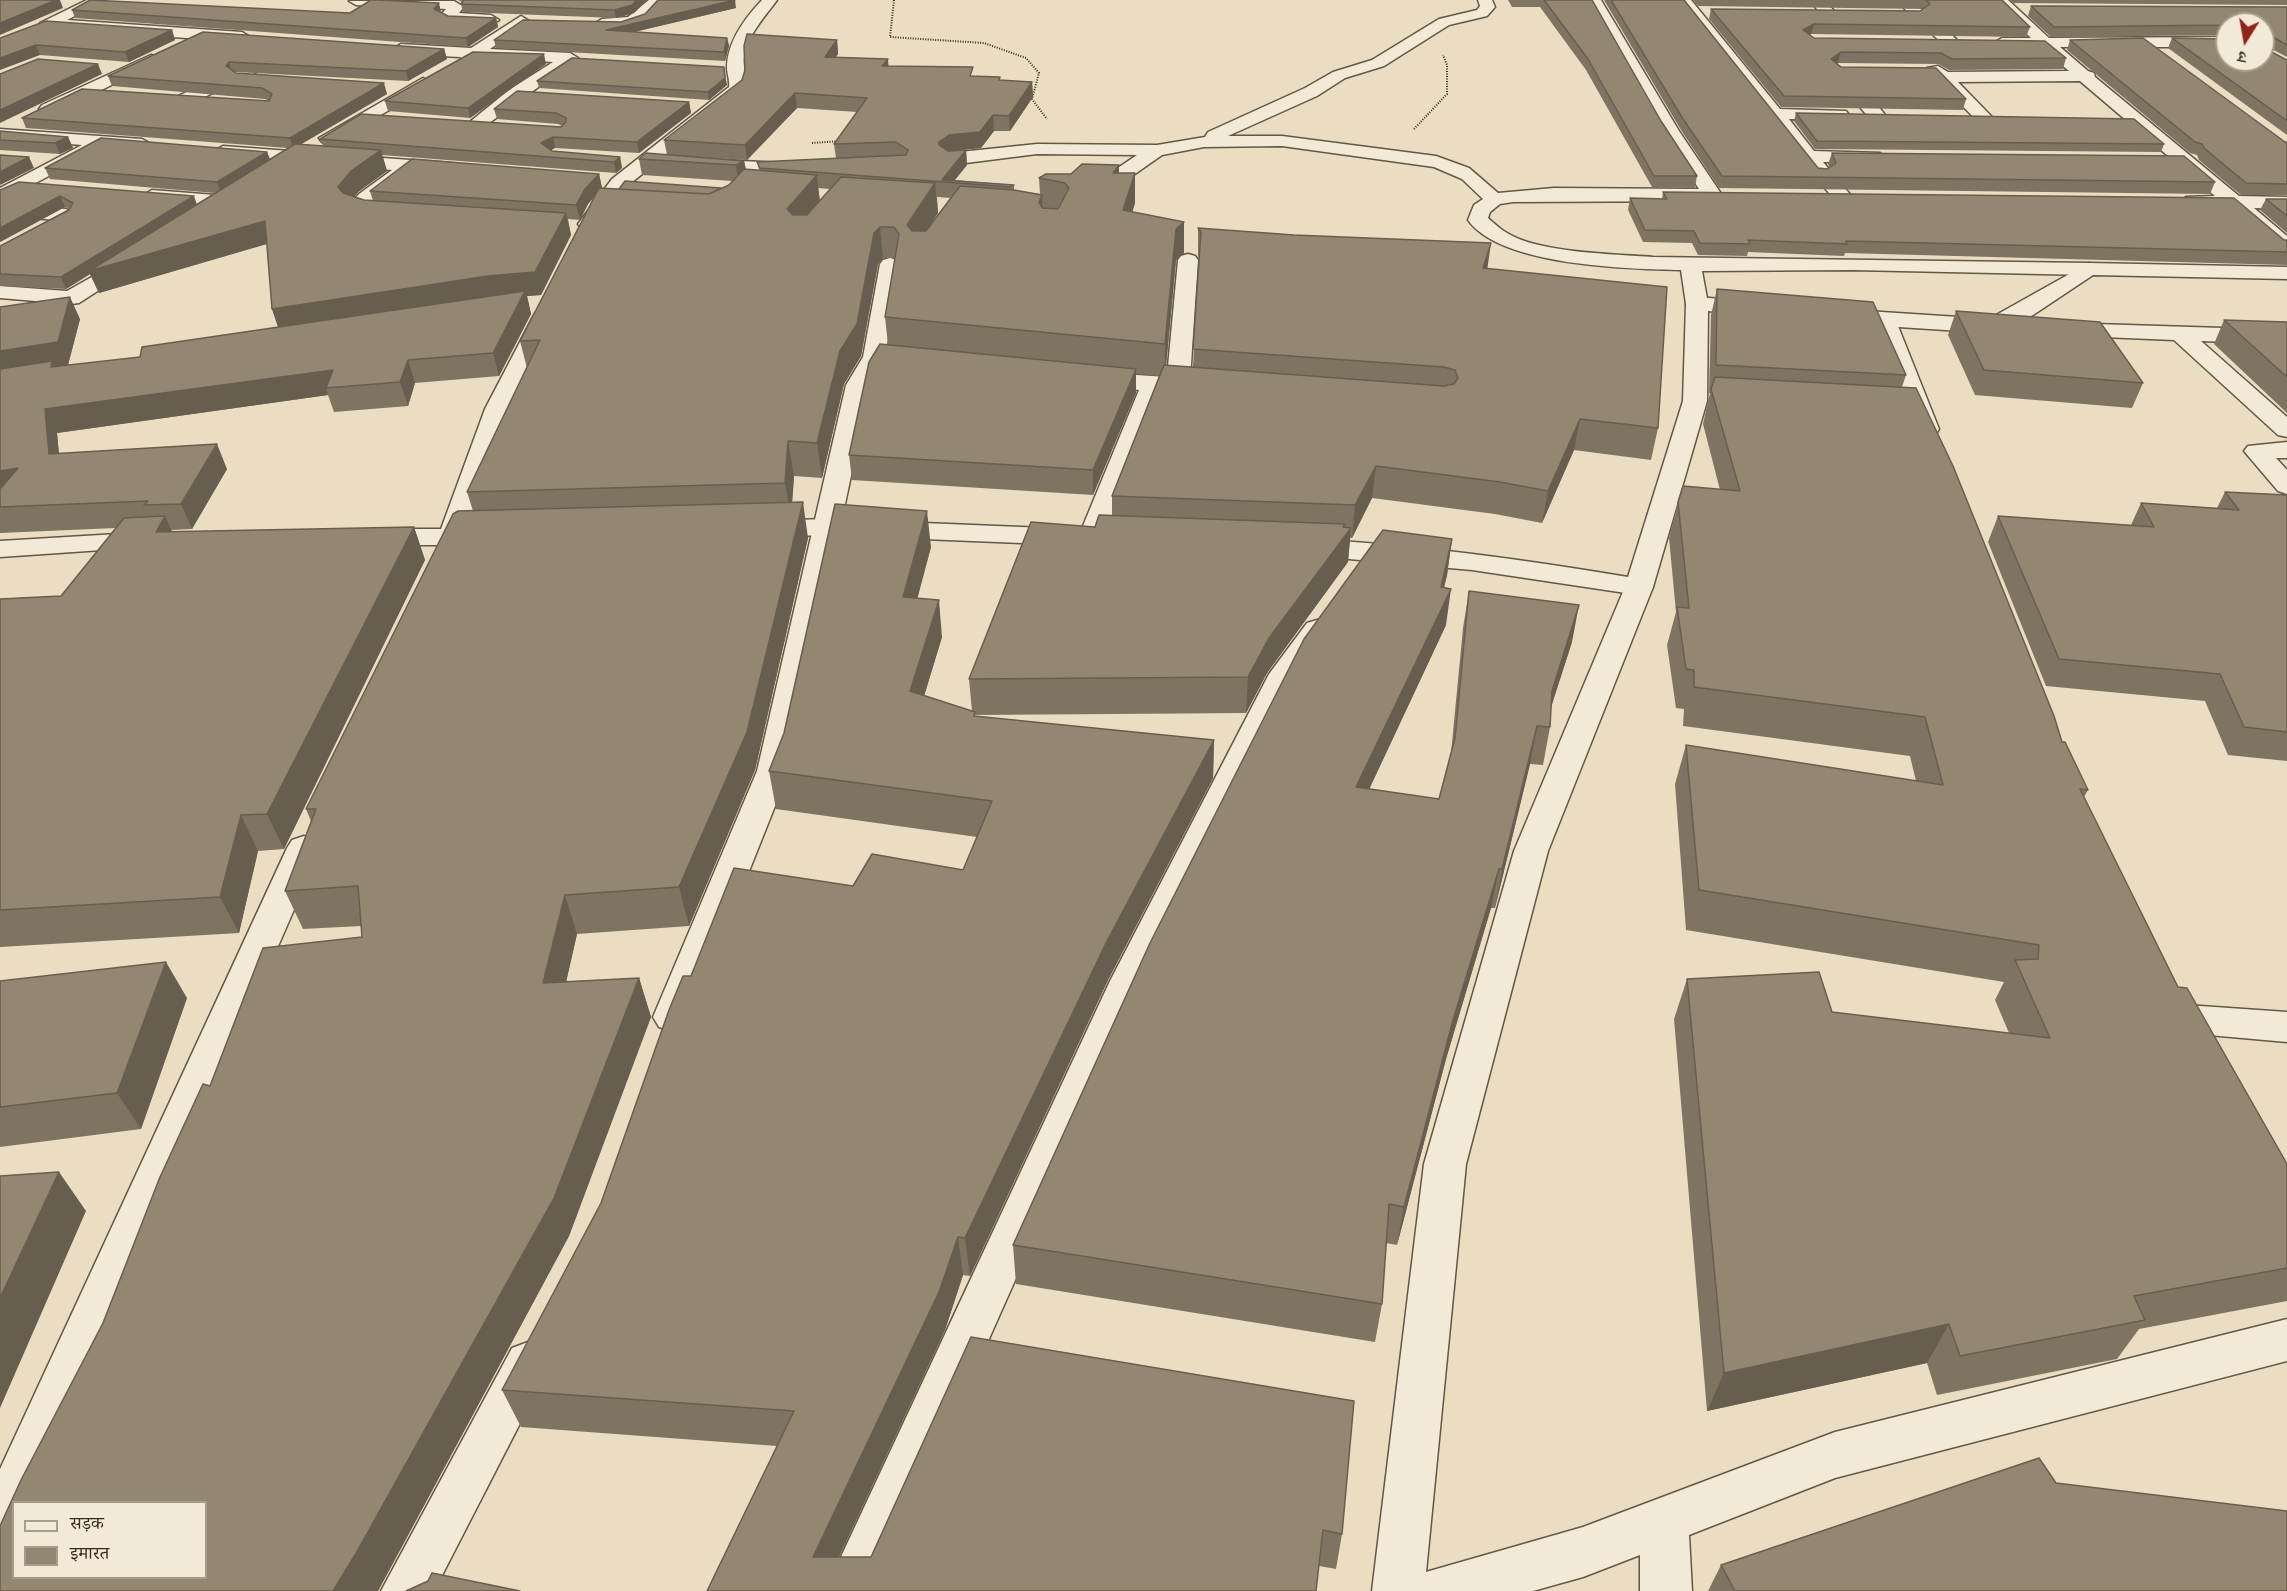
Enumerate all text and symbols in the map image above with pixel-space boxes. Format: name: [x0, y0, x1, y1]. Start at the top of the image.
north arrow: [2215, 12, 2275, 72]
text: उ: [2236, 47, 2248, 68]
legend: [12, 1501, 207, 1579]
text: सड़क: [70, 1512, 104, 1534]
text: इमारत: [70, 1542, 109, 1564]

